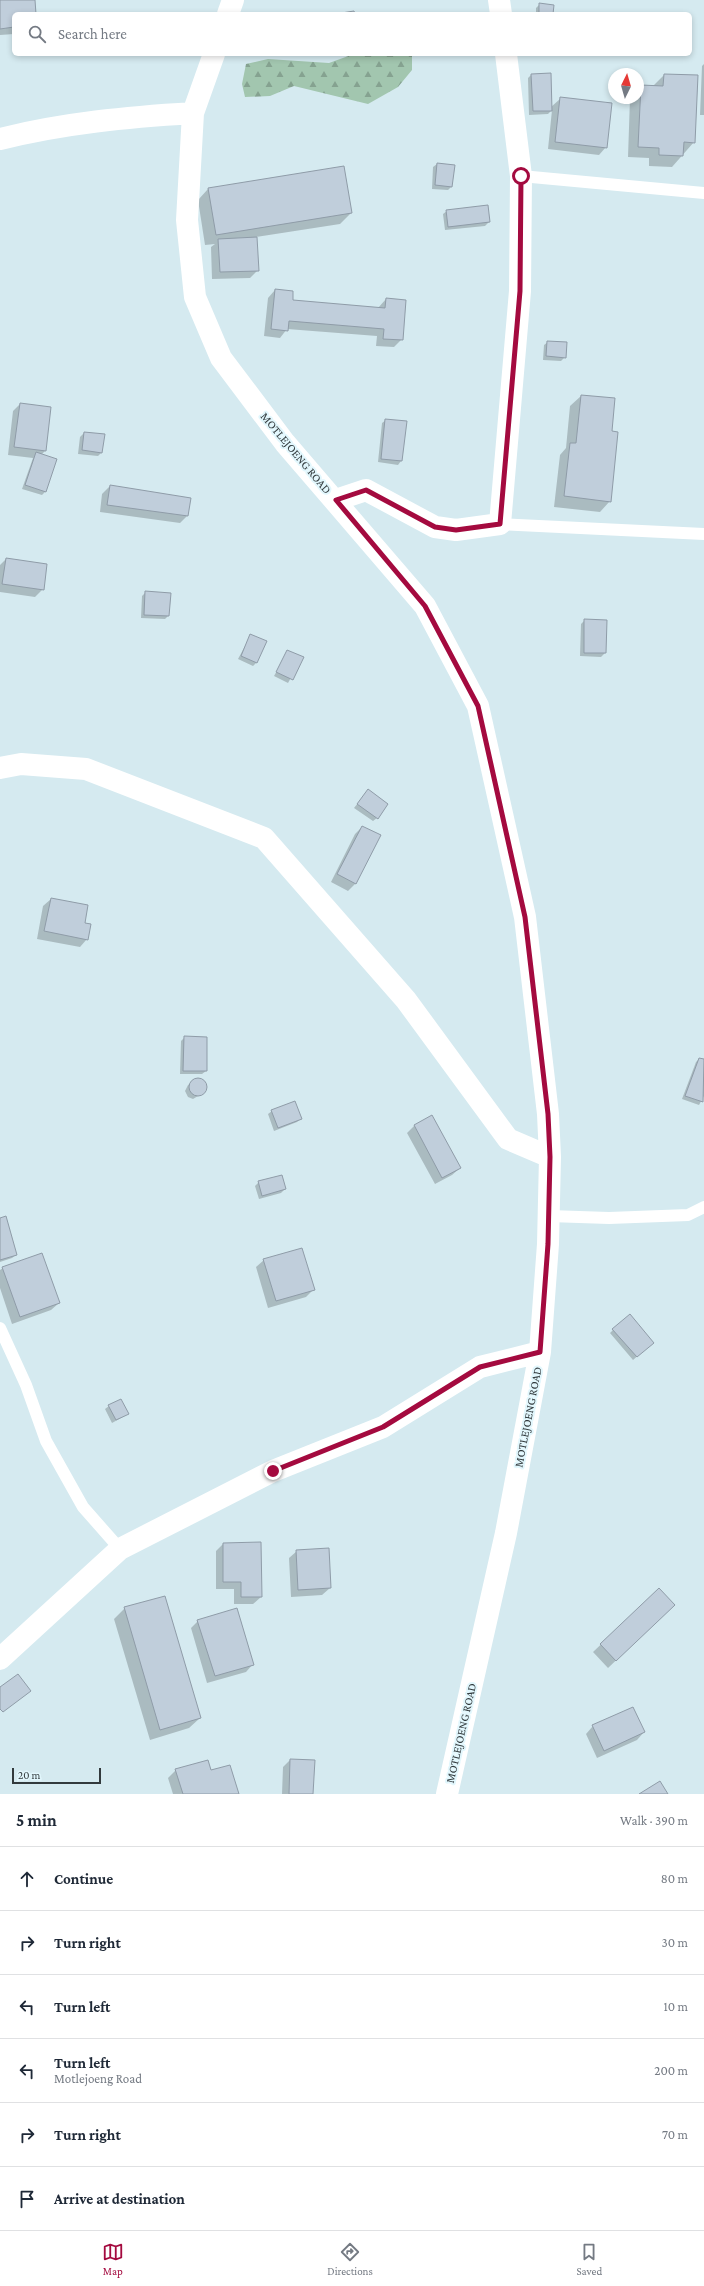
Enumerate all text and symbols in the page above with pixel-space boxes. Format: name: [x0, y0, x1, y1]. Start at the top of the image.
search box: [12, 12, 692, 56]
icon: search: [26, 23, 48, 45]
text: Search here: [58, 26, 127, 42]
north arrow: [608, 68, 644, 104]
route start: [512, 167, 530, 185]
street label: MOTLEJOENG ROAD: [258, 409, 334, 497]
street label: MOTLEJOENG ROAD: [511, 1366, 545, 1468]
route end: [264, 1462, 282, 1480]
street label: MOTLEJOENG ROAD: [443, 1682, 479, 1784]
scale bar: [12, 1766, 101, 1785]
text: 20 m: [18, 1769, 40, 1781]
text: 5 min: [16, 1811, 57, 1830]
text: Walk · 390 m: [620, 1813, 688, 1828]
icon: ahead: [16, 1868, 38, 1890]
text: Continue: [54, 1871, 113, 1887]
text: 80 m: [661, 1871, 688, 1886]
icon: right: [16, 1932, 38, 1954]
text: Turn right: [54, 1935, 121, 1951]
text: 30 m: [662, 1935, 688, 1950]
icon: left: [16, 1996, 38, 2018]
text: Turn left: [54, 1999, 110, 2015]
text: 10 m: [663, 1999, 688, 2014]
text: Turn left: [54, 2055, 110, 2071]
icon: left: [16, 2060, 38, 2082]
text: 200 m: [654, 2063, 688, 2078]
text: Motlejoeng Road: [54, 2071, 142, 2086]
icon: right: [16, 2124, 38, 2146]
text: Turn right: [54, 2127, 121, 2143]
text: 70 m: [662, 2127, 688, 2142]
icon: arrive: [16, 2188, 38, 2210]
text: Arrive at destination: [54, 2191, 185, 2207]
tab: Map: [102, 2241, 124, 2277]
tab: Directions: [327, 2241, 373, 2277]
tab: Saved: [576, 2241, 602, 2277]

